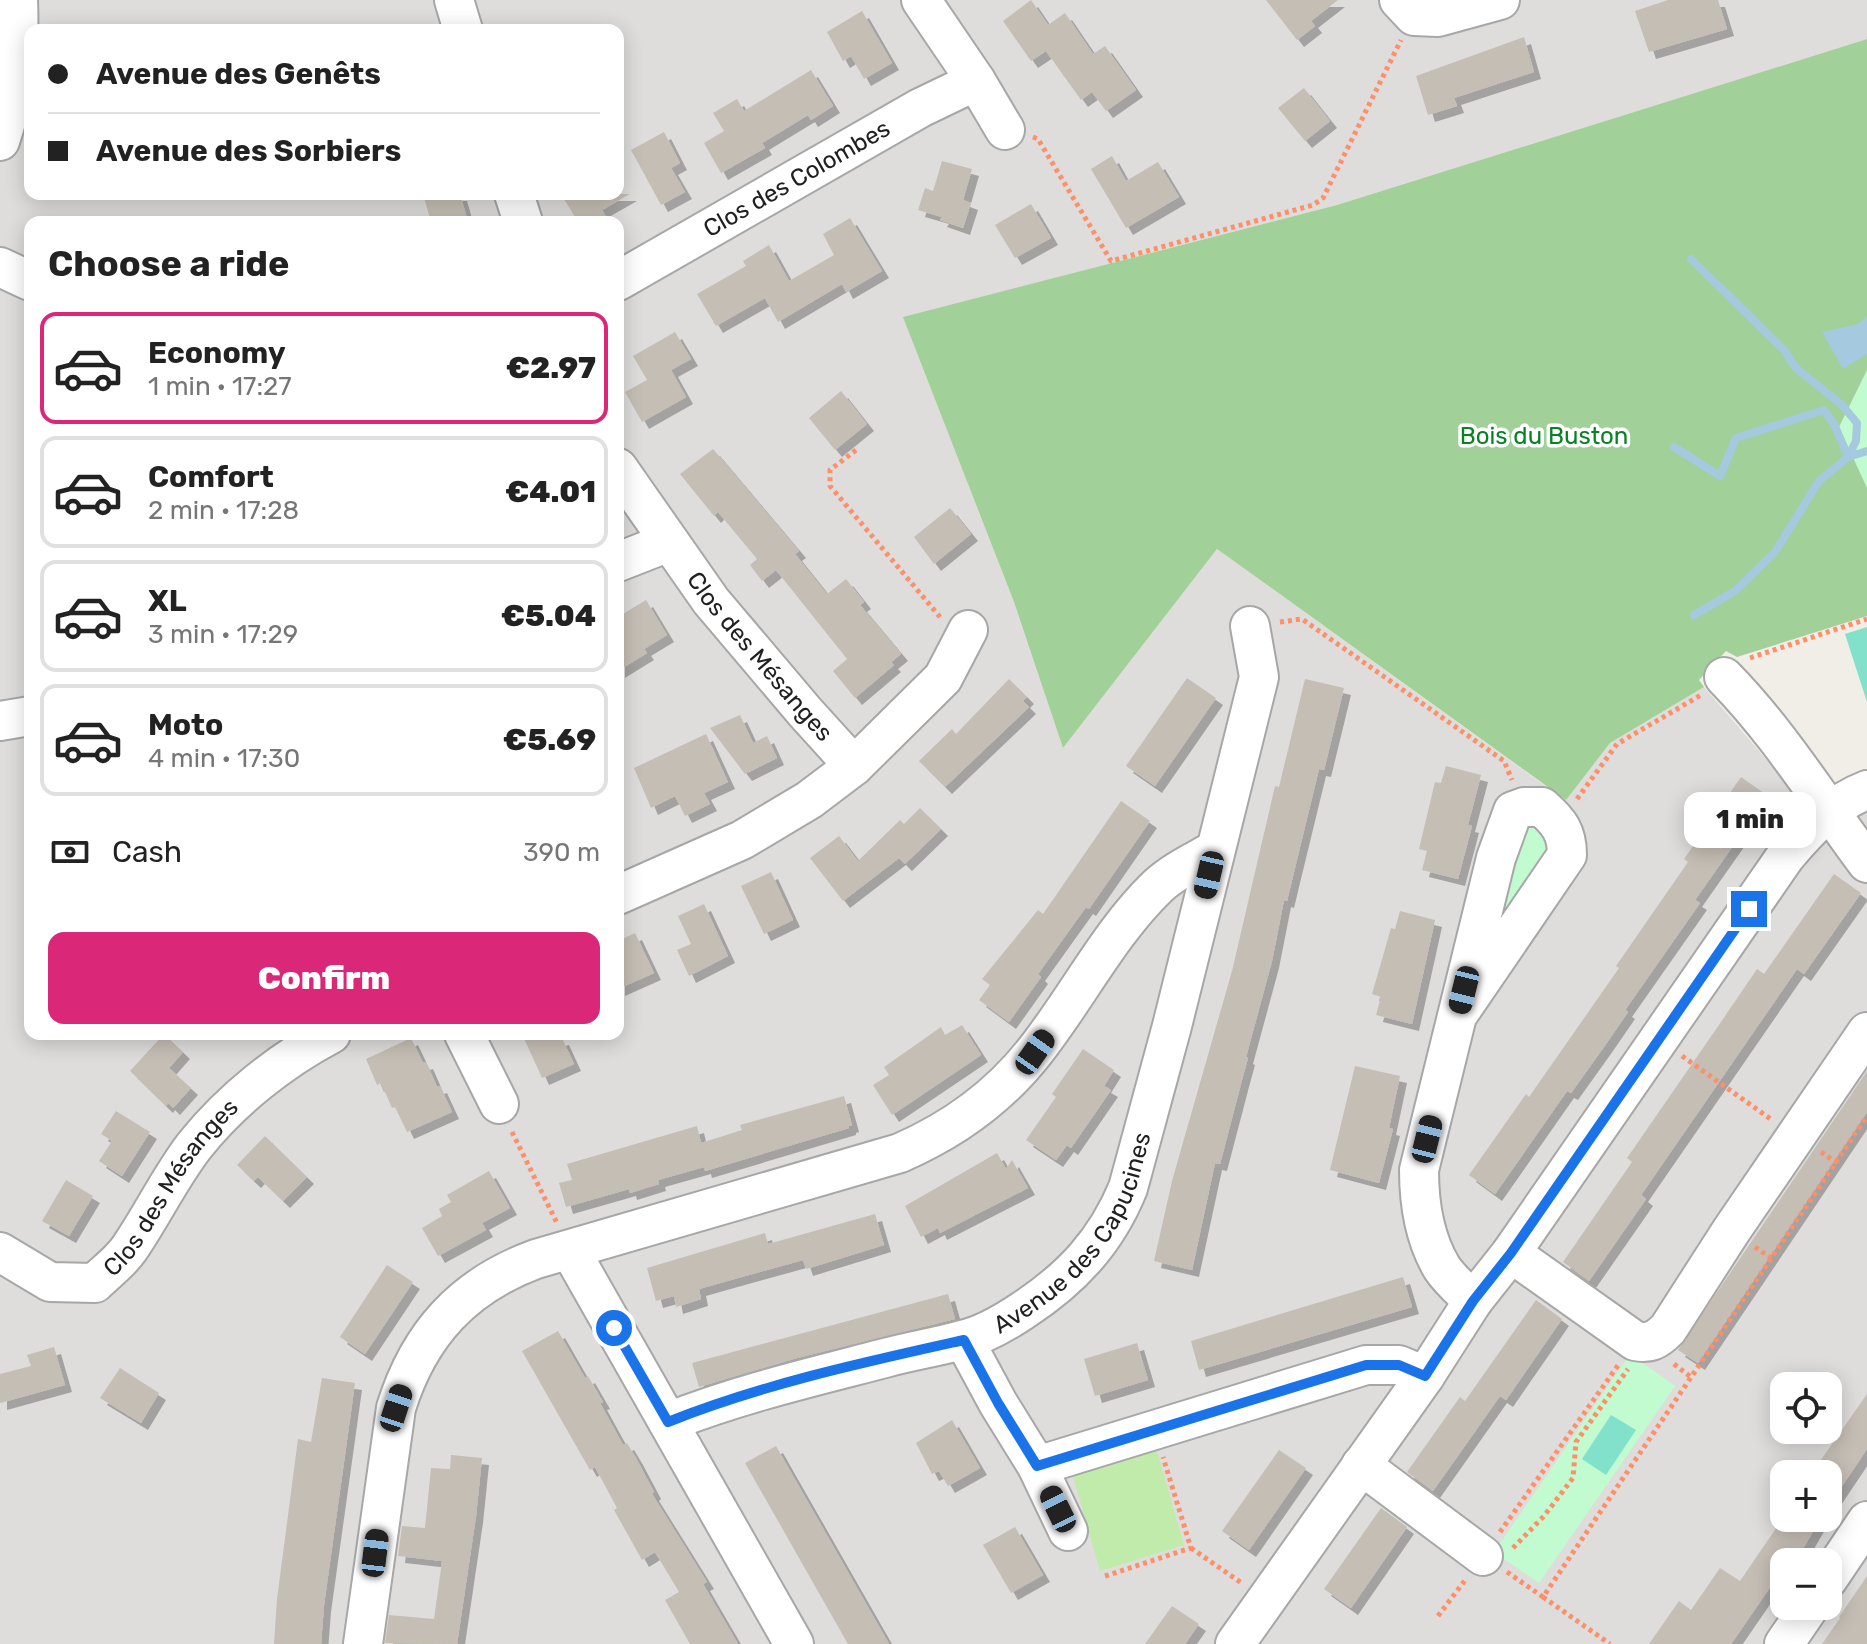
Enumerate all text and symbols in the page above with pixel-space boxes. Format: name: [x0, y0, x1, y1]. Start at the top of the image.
text: Avenue des Genêts: [96, 56, 381, 92]
street label: Clos des Colombes: [699, 114, 895, 243]
text: Avenue des Sorbiers: [96, 133, 401, 169]
text: Choose a ride: [48, 242, 289, 285]
icon: car: [52, 332, 124, 404]
text: Economy: [148, 335, 286, 371]
text: €2.97: [506, 350, 596, 386]
text: 1 min · 17:27: [148, 371, 292, 402]
park label: Bois du Buston: [1460, 422, 1628, 450]
icon: car: [52, 456, 124, 528]
text: Comfort: [148, 459, 274, 495]
text: €4.01: [505, 474, 596, 510]
text: 2 min · 17:28: [148, 495, 299, 526]
street label: Clos des Mésanges: [681, 566, 838, 747]
icon: car: [52, 580, 124, 652]
text: XL: [148, 583, 187, 619]
text: €5.04: [501, 598, 596, 634]
text: 3 min · 17:29: [148, 619, 298, 650]
icon: car: [52, 704, 124, 776]
text: Moto: [148, 707, 223, 743]
text: €5.69: [503, 722, 596, 758]
text: 4 min · 17:30: [148, 743, 300, 774]
callout: 1 min: [1683, 793, 1815, 849]
text: 1 min: [1716, 804, 1784, 835]
icon: cash: [48, 830, 92, 874]
text: Cash: [112, 834, 182, 870]
text: 390 m: [523, 837, 600, 868]
car: [1192, 849, 1226, 901]
route end: [1731, 891, 1767, 927]
button: Confirm: [48, 932, 600, 1024]
car: [1447, 964, 1481, 1016]
car: [1011, 1025, 1059, 1079]
street label: Clos des Mésanges: [98, 1093, 244, 1282]
car: [1410, 1113, 1444, 1165]
street label: Avenue des Capucines: [989, 1129, 1156, 1339]
route start: [596, 1310, 632, 1346]
map controls: [1770, 1372, 1842, 1620]
button: locate: [1770, 1372, 1842, 1444]
car: [377, 1381, 415, 1435]
button: +: [1770, 1460, 1842, 1532]
car: [1037, 1482, 1079, 1536]
car: [360, 1528, 390, 1578]
button: −: [1770, 1548, 1842, 1620]

